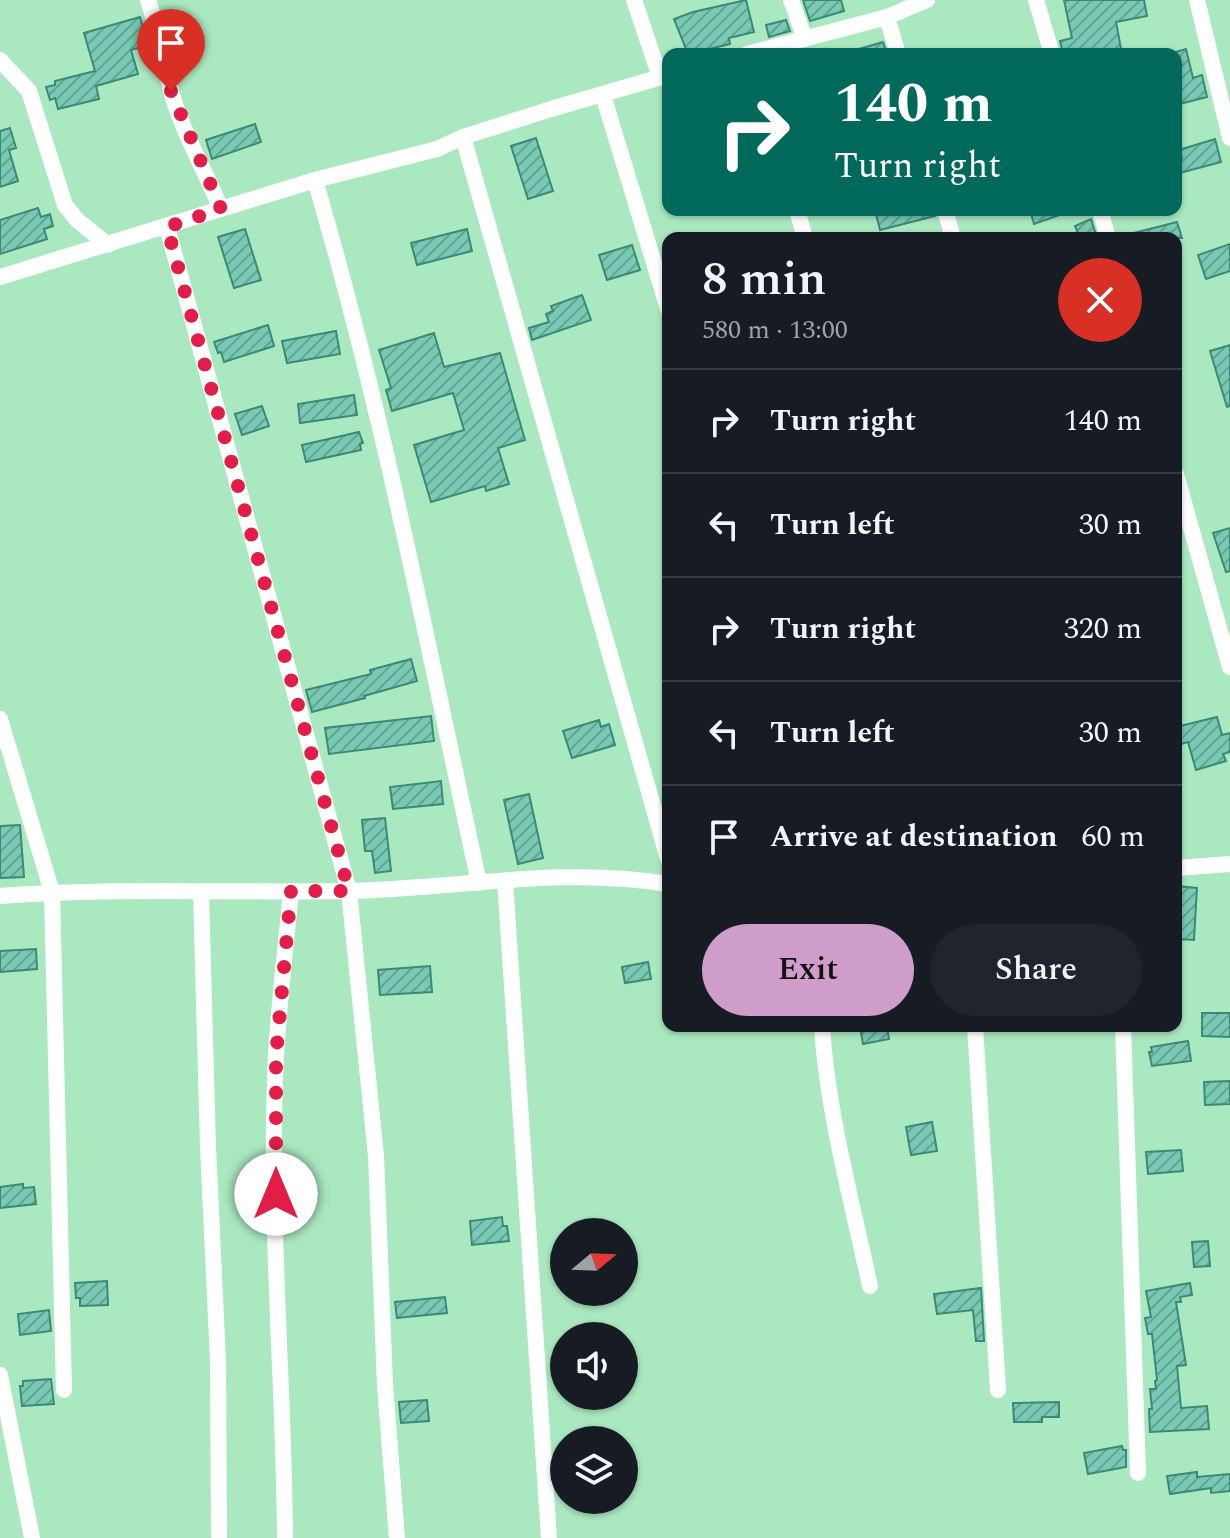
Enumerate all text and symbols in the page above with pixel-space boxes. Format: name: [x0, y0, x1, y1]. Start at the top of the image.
pin: [137, 9, 205, 91]
icon: arrive: [149, 21, 193, 65]
text: 140 m: [834, 62, 993, 147]
icon: right: [702, 80, 806, 184]
text: Turn right: [834, 139, 1001, 194]
text: 8 min: [702, 243, 827, 316]
button: close: [1058, 258, 1142, 342]
text: 580 m · 13:00: [702, 310, 848, 350]
text: Turn right: [770, 398, 916, 444]
text: 140 m: [1064, 398, 1142, 444]
icon: right: [702, 399, 746, 443]
text: Turn left: [770, 502, 895, 548]
text: 30 m: [1079, 502, 1142, 548]
icon: left: [702, 503, 746, 547]
text: Turn right: [770, 606, 916, 652]
text: 320 m: [1064, 606, 1142, 652]
icon: right: [702, 607, 746, 651]
text: Turn left: [770, 710, 895, 756]
text: 30 m: [1079, 710, 1142, 756]
icon: left: [702, 711, 746, 755]
text: Arrive at destination: [770, 814, 1057, 860]
text: 60 m: [1081, 814, 1145, 860]
icon: arrive: [702, 815, 746, 859]
button: Exit: [702, 924, 914, 1016]
button: Share: [930, 924, 1142, 1016]
position arrow: [234, 1152, 318, 1236]
north arrow: [550, 1218, 638, 1306]
map controls: [550, 1218, 638, 1514]
button: sound: [550, 1322, 638, 1410]
button: layers: [550, 1426, 638, 1514]

